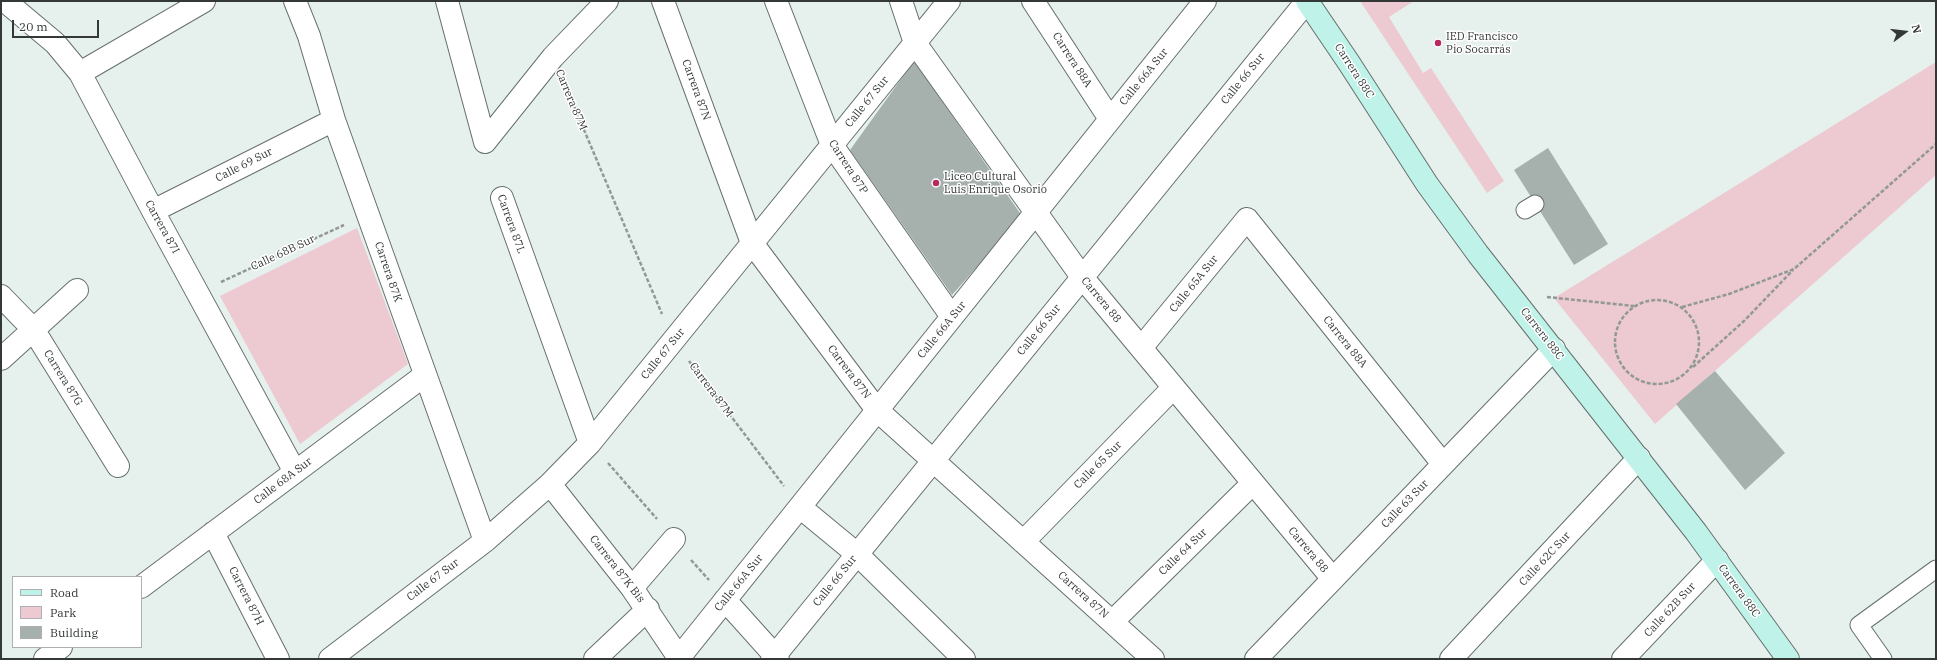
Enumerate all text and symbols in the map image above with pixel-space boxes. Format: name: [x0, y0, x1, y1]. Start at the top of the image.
scale bar: [14, 12, 101, 38]
north arrow: [1885, 12, 1925, 52]
text: 20 m: [19, 19, 48, 34]
text: N: [1909, 23, 1924, 35]
street label: Carrera 88A: [1049, 30, 1095, 90]
place label: IED Francisco Pio Socarrás: [1446, 30, 1518, 56]
marker: IED Francisco Pio Socarrás: [1433, 38, 1443, 48]
street label: Carrera 88C: [1331, 41, 1377, 101]
street label: Calle 66A Sur: [1117, 46, 1171, 108]
street label: Calle 66 Sur: [1218, 51, 1268, 107]
street label: Carrera 87N: [679, 58, 713, 122]
street label: Carrera 87M: [552, 68, 590, 132]
street label: Calle 67 Sur: [842, 74, 892, 130]
street label: Carrera 87P: [826, 137, 870, 197]
street label: Calle 69 Sur: [213, 145, 275, 185]
place label: Liceo Cultural Luis Enrique Osorio: [944, 170, 1047, 196]
marker: Liceo Cultural Luis Enrique Osorio: [931, 178, 941, 188]
street label: Carrera 87L: [494, 193, 528, 255]
street label: Carrera 87I: [142, 198, 182, 256]
street label: Calle 68B Sur: [249, 232, 317, 274]
street label: Carrera 87K: [371, 240, 405, 304]
street label: Calle 65A Sur: [1167, 253, 1221, 315]
street label: Carrera 88: [1078, 275, 1124, 325]
street label: Calle 66A Sur: [915, 299, 969, 361]
street label: Calle 66 Sur: [1014, 302, 1064, 358]
street label: Carrera 88C: [1518, 305, 1566, 363]
street label: Carrera 88A: [1320, 313, 1370, 371]
street label: Calle 67 Sur: [638, 326, 688, 382]
street label: Carrera 87N: [825, 343, 873, 401]
street label: Carrera 87G: [41, 348, 85, 408]
street label: Carrera 87M: [686, 360, 736, 420]
street label: Calle 65 Sur: [1071, 438, 1125, 492]
street label: Calle 68A Sur: [251, 455, 315, 507]
street label: Calle 63 Sur: [1379, 477, 1431, 531]
street label: Carrera 88: [1285, 525, 1331, 575]
street label: Calle 64 Sur: [1156, 526, 1210, 578]
street label: Calle 62C Sur: [1517, 529, 1573, 589]
street label: Carrera 87K Bis: [587, 533, 647, 605]
street label: Calle 66A Sur: [712, 552, 766, 614]
street label: Calle 66 Sur: [810, 553, 860, 609]
street label: Calle 67 Sur: [404, 556, 462, 604]
street label: Carrera 88C: [1715, 562, 1763, 620]
street label: Carrera 87H: [226, 565, 266, 627]
street label: Carrera 87N: [1055, 569, 1111, 621]
legend: [12, 576, 142, 648]
street label: Calle 62B Sur: [1642, 580, 1698, 640]
text: Road: [50, 585, 79, 600]
text: Park: [50, 605, 76, 620]
text: Building: [50, 625, 98, 640]

